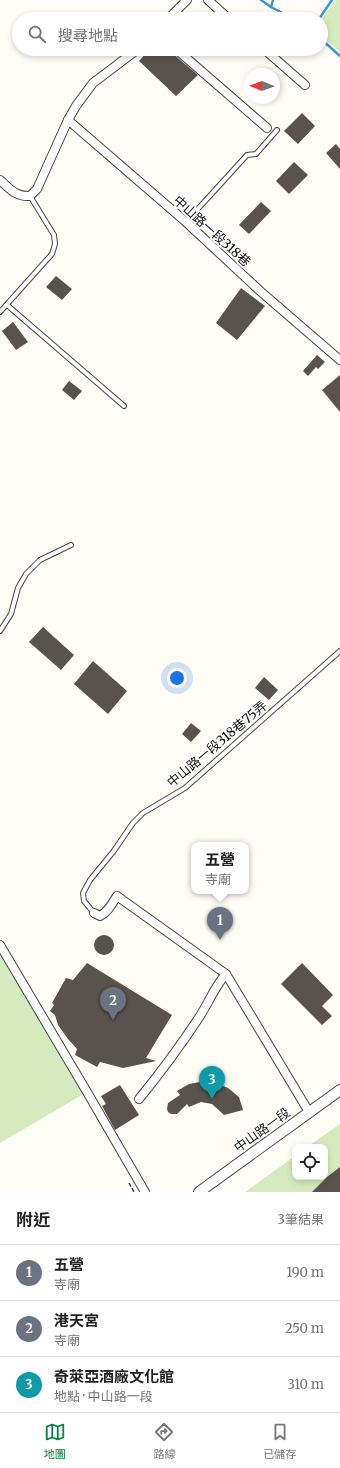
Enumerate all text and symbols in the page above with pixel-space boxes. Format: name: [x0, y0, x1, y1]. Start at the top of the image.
search box: [12, 12, 328, 56]
icon: search: [26, 23, 48, 45]
text: 搜尋地點: [58, 26, 118, 45]
north arrow: [244, 68, 280, 104]
street label: 中山路一段318巷: [170, 192, 254, 270]
your location: [167, 668, 187, 688]
street label: 中山路一段318巷75弄: [163, 697, 271, 791]
popup: [191, 842, 249, 894]
text: 五營: [205, 850, 235, 869]
text: 寺廟: [205, 871, 231, 888]
pin: 1: [207, 907, 233, 940]
pin: 2: [100, 987, 126, 1020]
pin: 3: [199, 1066, 225, 1099]
street label: 中山路一段: [231, 1104, 293, 1156]
map controls: [292, 1144, 328, 1180]
button: locate: [292, 1144, 328, 1180]
text: 附近: [16, 1209, 50, 1231]
text: 3筆結果: [278, 1211, 324, 1228]
text: 五營: [54, 1255, 84, 1274]
text: 1: [26, 1264, 32, 1281]
text: 190 m: [287, 1264, 324, 1281]
text: 寺廟: [54, 1276, 80, 1293]
text: 港天宮: [54, 1311, 99, 1330]
text: 2: [25, 1320, 33, 1337]
text: 250 m: [285, 1320, 324, 1337]
text: 寺廟: [54, 1332, 80, 1349]
text: 奇萊亞酒廠文化館: [54, 1367, 174, 1386]
text: 3: [25, 1376, 33, 1393]
text: 310 m: [287, 1376, 324, 1393]
text: 地點 · 中山路一段: [54, 1388, 153, 1405]
tab: 地圖: [44, 1421, 66, 1461]
tab: 路線: [153, 1421, 175, 1461]
tab: 已儲存: [263, 1421, 296, 1461]

